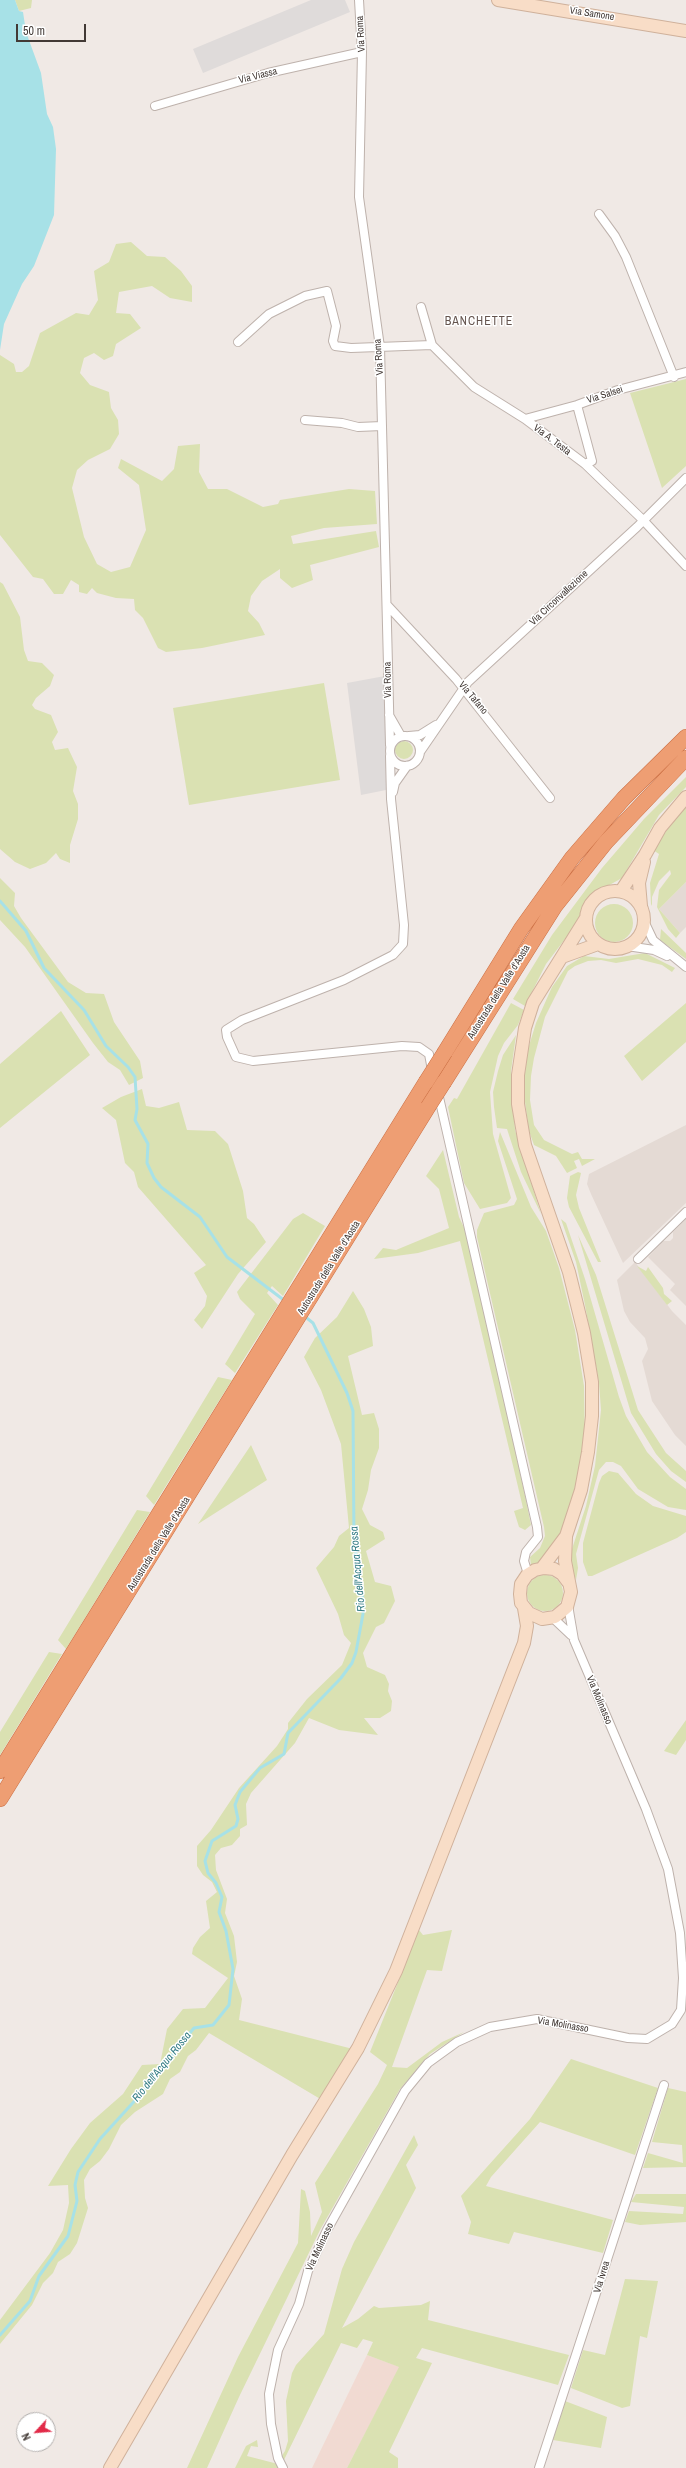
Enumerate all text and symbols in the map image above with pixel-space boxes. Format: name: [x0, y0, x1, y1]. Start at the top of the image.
street label: Via Samone: [569, 5, 615, 23]
scale bar: [18, 16, 88, 42]
street label: Via Roma: [354, 16, 368, 52]
text: 50 m: [23, 23, 45, 39]
street label: Via Viassa: [237, 65, 279, 87]
district label: BANCHETTE: [445, 315, 513, 329]
street label: Via Roma: [372, 338, 386, 376]
street label: Via Salsei: [585, 384, 625, 406]
street label: Via A. Testa: [531, 422, 573, 458]
street label: Via Circonvallazione: [527, 568, 591, 628]
street label: Via Roma: [382, 662, 394, 698]
street label: Via Tafano: [456, 679, 490, 717]
street label: Autostrada della Valle d'Aosta: [465, 943, 533, 1041]
street label: Autostrada della Valle d'Aosta: [295, 1219, 363, 1317]
street label: Autostrada della Valle d'Aosta: [125, 1495, 193, 1593]
water label: Rio dell'Acqua Rossa: [348, 1526, 368, 1612]
street label: Via Molinasso: [583, 1674, 615, 1726]
street label: Via Molinasso: [536, 2015, 590, 2035]
water label: Rio dell'Acqua Rossa: [130, 2029, 194, 2105]
street label: Via Molinasso: [304, 2221, 336, 2273]
street label: Via Ivrea: [591, 2260, 613, 2294]
north arrow: [16, 2412, 56, 2452]
text: N: [18, 2431, 34, 2443]

